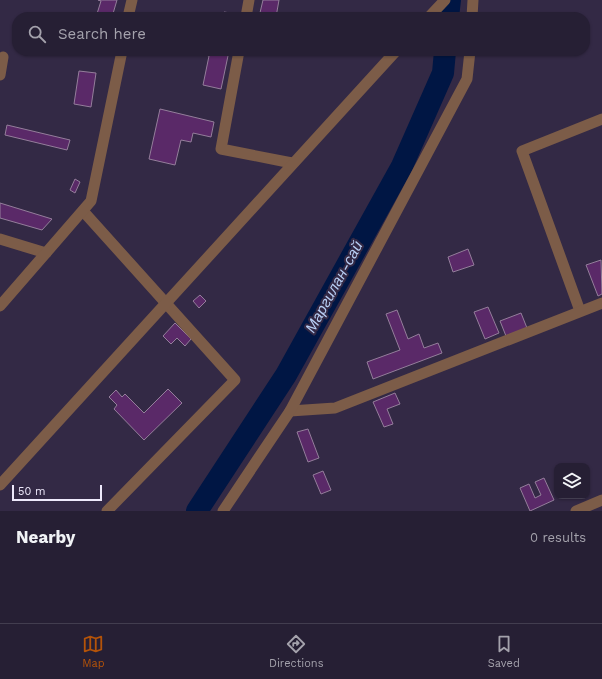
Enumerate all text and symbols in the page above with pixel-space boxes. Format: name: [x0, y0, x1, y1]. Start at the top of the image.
search box: [12, 12, 590, 56]
icon: search: [26, 23, 48, 45]
text: Search here: [58, 25, 146, 43]
water label: Маргилан-сай: [301, 237, 367, 336]
map controls: [554, 463, 590, 499]
button: layers: [554, 463, 590, 499]
scale bar: [12, 483, 102, 502]
text: 50 m: [18, 485, 45, 498]
text: Nearby: [16, 527, 75, 547]
text: 0 results: [530, 530, 586, 545]
tab: Map: [82, 633, 105, 670]
tab: Directions: [269, 633, 323, 670]
tab: Saved: [488, 633, 520, 670]

